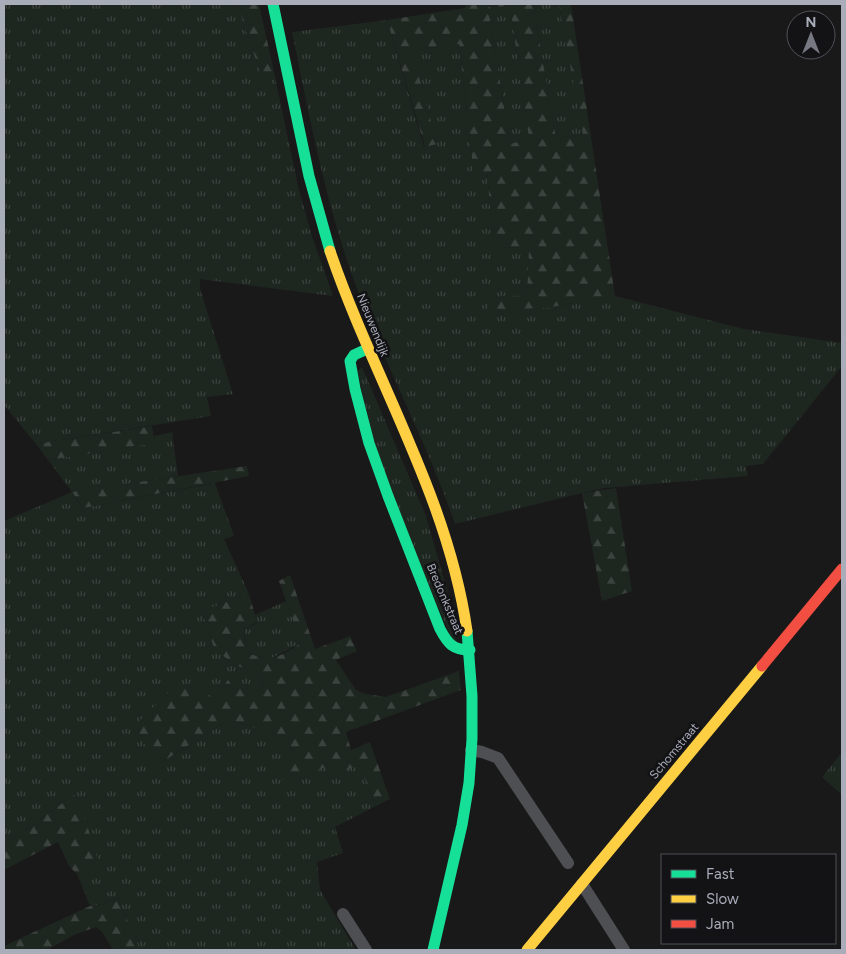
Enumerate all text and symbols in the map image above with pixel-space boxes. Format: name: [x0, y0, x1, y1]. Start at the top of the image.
north arrow: [786, 10, 836, 60]
text: N: [806, 14, 816, 31]
street label: Nieuwendijk: [354, 291, 392, 359]
street label: Bredonkstraat: [424, 562, 466, 637]
street label: Schomstraat: [647, 720, 702, 782]
legend: [661, 854, 836, 944]
text: Fast: [706, 865, 735, 883]
text: Slow: [706, 890, 739, 908]
text: Jam: [706, 915, 734, 933]

